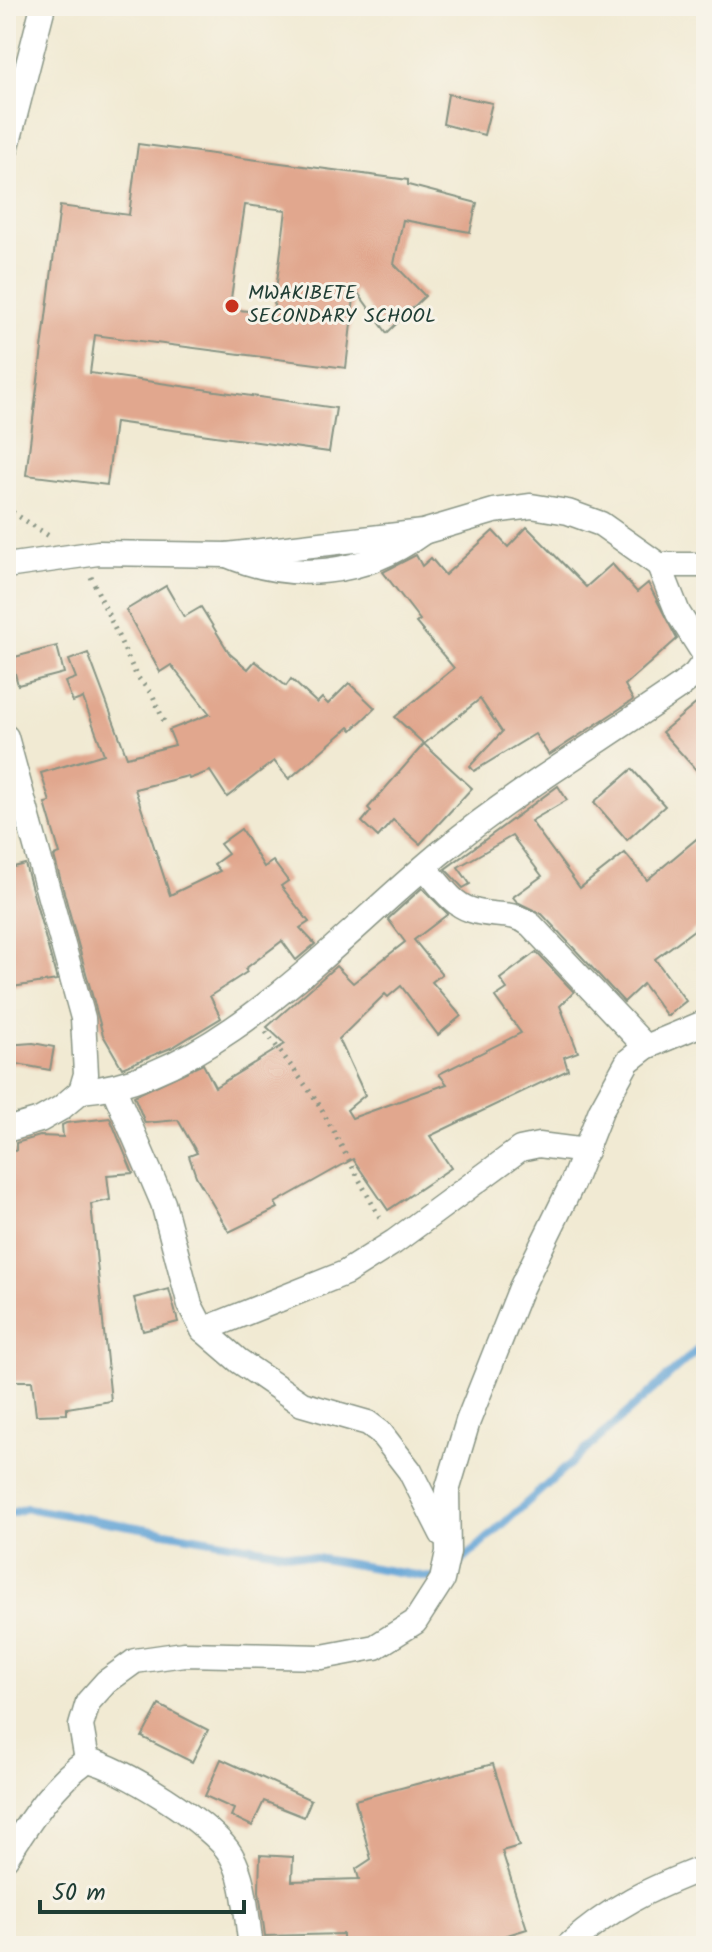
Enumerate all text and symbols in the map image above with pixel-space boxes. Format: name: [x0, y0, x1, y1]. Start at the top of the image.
place label: MWAKIBETE SECONDARY SCHOOL: [248, 278, 436, 333]
marker: MWAKIBETE SECONDARY SCHOOL: [223, 297, 241, 315]
scale bar: [40, 1864, 244, 1914]
text: 50 m: [52, 1874, 106, 1913]

